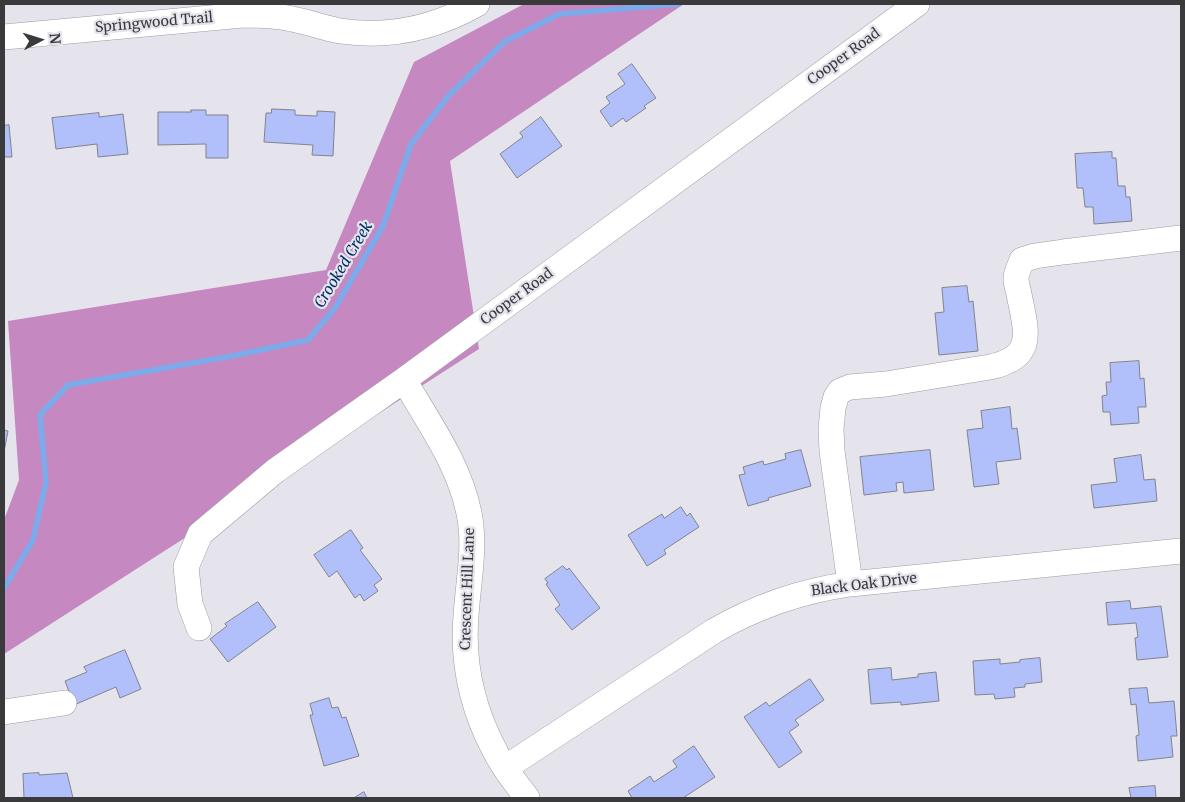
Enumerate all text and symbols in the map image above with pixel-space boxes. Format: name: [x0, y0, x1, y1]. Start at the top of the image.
street label: Springwood Trail: [94, 9, 214, 37]
north arrow: [15, 15, 65, 65]
street label: Cooper Road: [804, 25, 884, 89]
text: N: [45, 32, 64, 45]
water label: Crooked Creek: [311, 219, 377, 311]
street label: Cooper Road: [477, 265, 557, 329]
street label: Crescent Hill Lane: [457, 528, 479, 650]
street label: Black Oak Drive: [810, 570, 918, 600]

